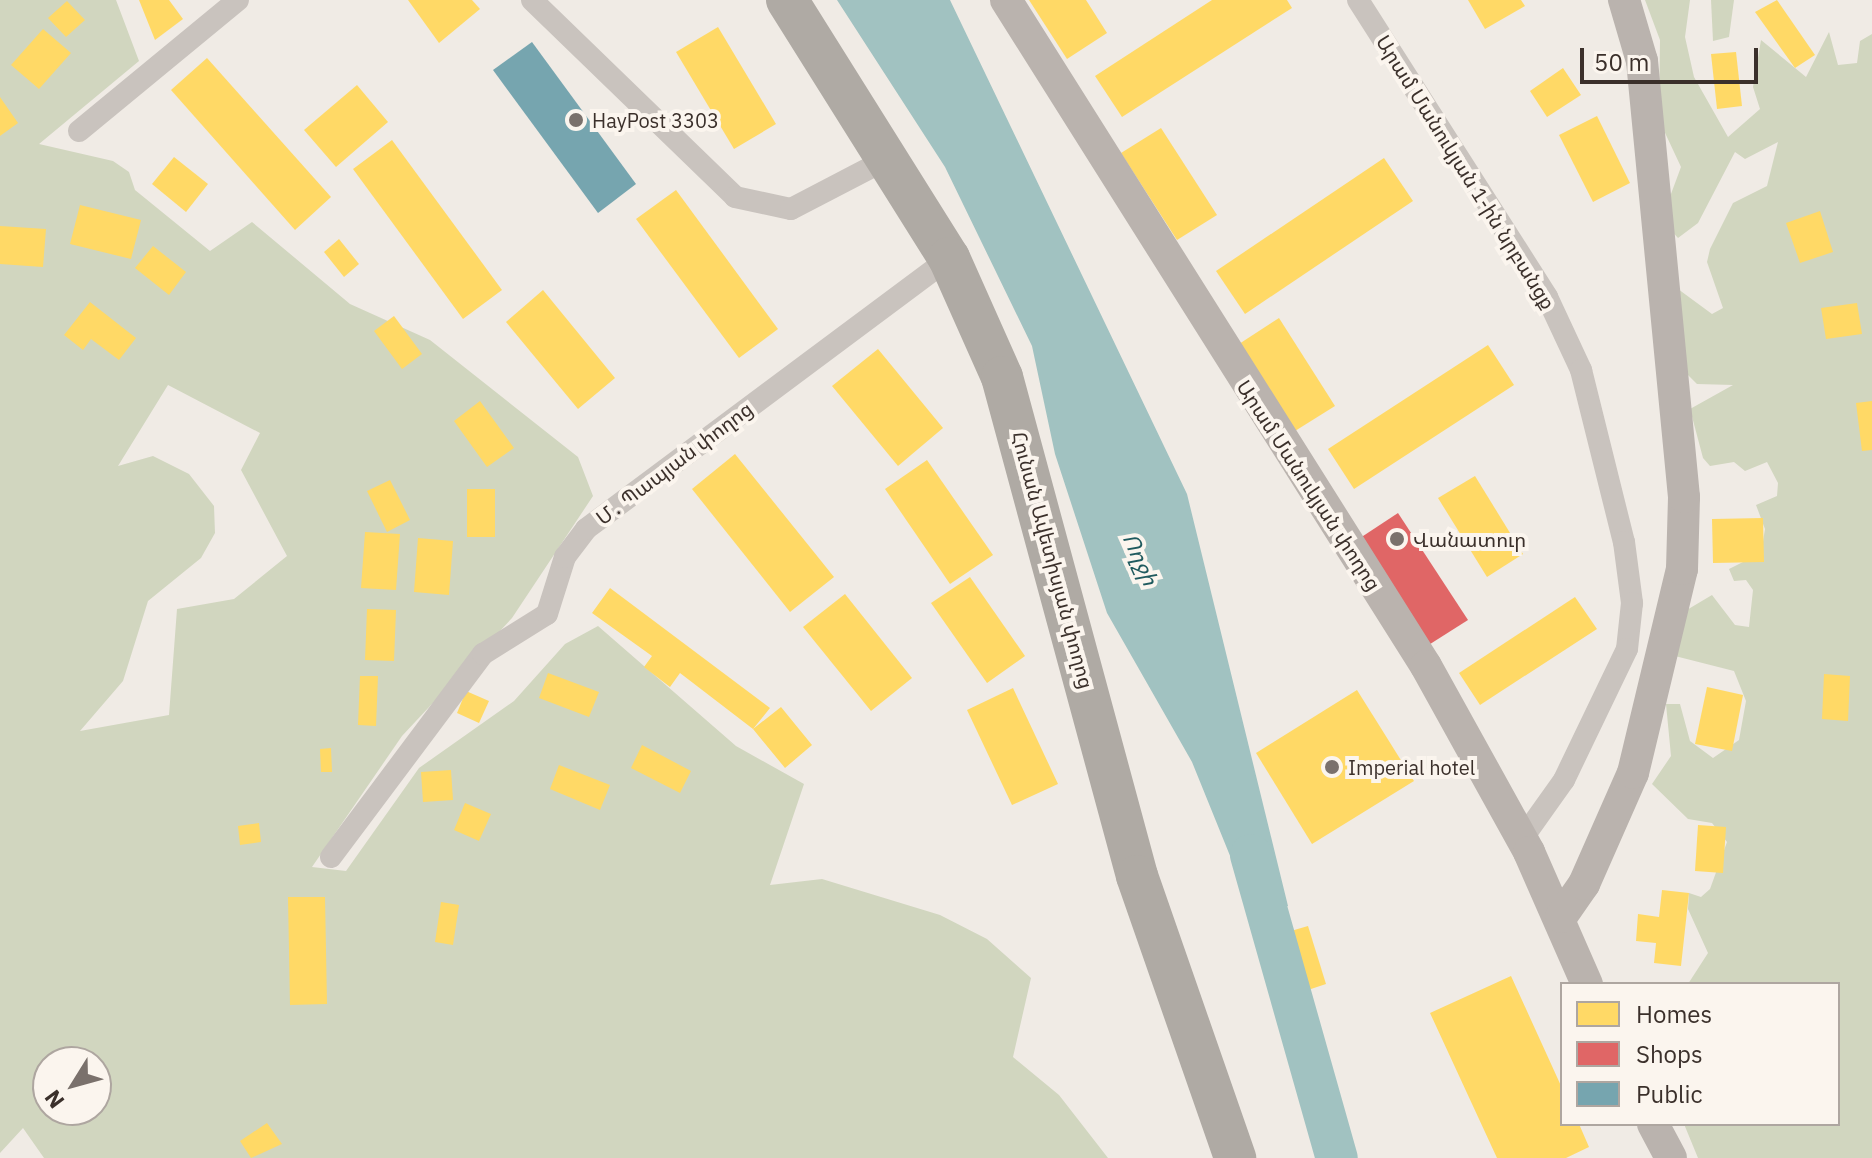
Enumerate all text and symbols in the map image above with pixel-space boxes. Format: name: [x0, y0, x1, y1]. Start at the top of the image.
street label: Արամ Մանուկյան 1-ին նրբանցք: [1371, 30, 1561, 314]
scale bar: [1584, 32, 1762, 82]
text: 50 m: [1594, 46, 1649, 78]
place label: HayPost 3303: [592, 108, 719, 132]
marker: HayPost 3303: [567, 111, 585, 129]
street label: Արամ Մանուկյան փողոց: [1232, 375, 1386, 595]
street label: Մ․ Պապյան փողոց: [591, 396, 757, 530]
street label: Հունան Ավետիսյան փողոց: [1007, 429, 1099, 691]
place label: Վանատուր: [1413, 527, 1526, 551]
water label: Ողջի: [1118, 529, 1164, 589]
marker: Վանատուր: [1388, 530, 1406, 548]
place label: Imperial hotel: [1348, 755, 1475, 779]
marker: Imperial hotel: [1323, 758, 1341, 776]
legend: [1560, 982, 1840, 1126]
text: Homes: [1636, 998, 1712, 1030]
text: Shops: [1636, 1038, 1703, 1070]
north arrow: [32, 1046, 112, 1126]
text: Public: [1636, 1078, 1703, 1110]
text: N: [38, 1084, 70, 1115]

